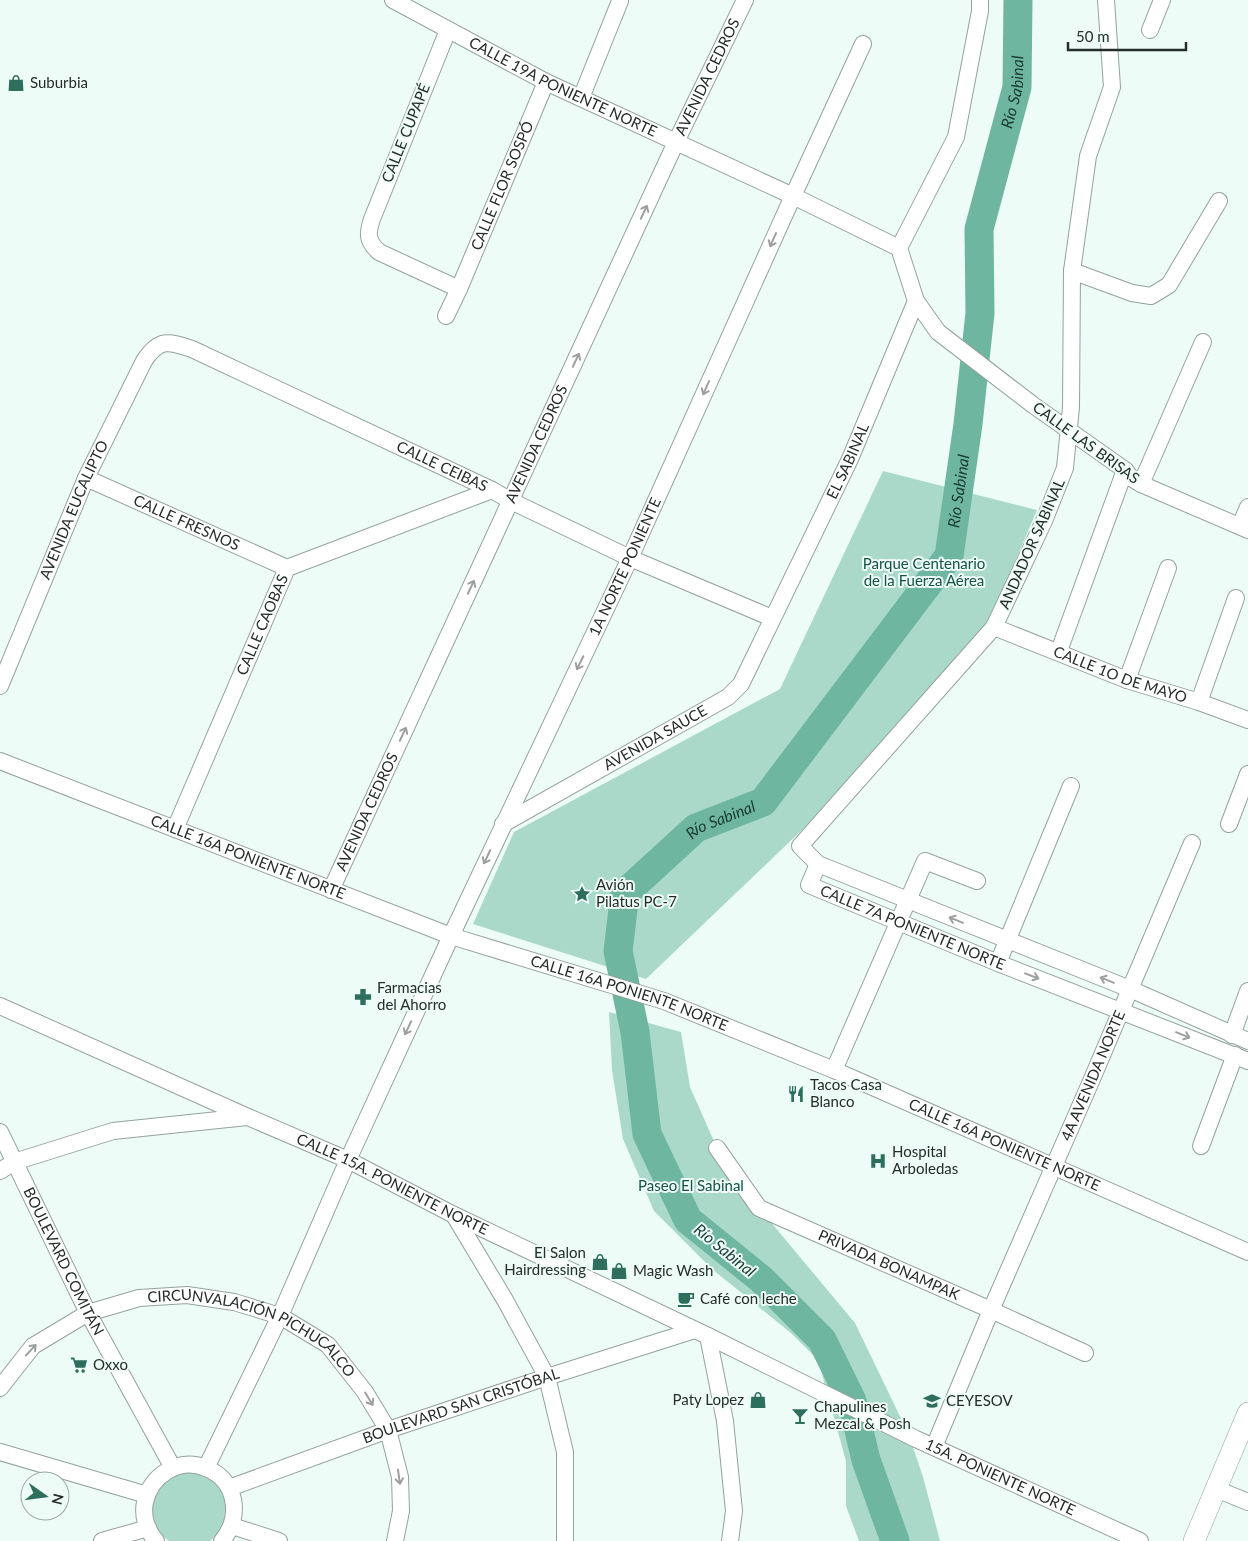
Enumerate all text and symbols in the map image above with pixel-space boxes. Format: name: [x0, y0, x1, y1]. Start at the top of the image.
street label: AVENIDA CEDROS: [671, 15, 743, 138]
scale bar: [1068, 20, 1186, 52]
text: 50 m: [1076, 27, 1110, 45]
street label: CALLE 19A PONIENTE NORTE: [466, 32, 660, 140]
water label: Río Sabinal: [996, 55, 1026, 130]
shop icon: Suburbia: [6, 73, 26, 93]
place label: Suburbia: [30, 73, 88, 91]
street label: CALLE CUPAPÉ: [377, 80, 433, 185]
street label: CALLE FLOR SOSPÓ: [466, 118, 537, 253]
one-way arrow: [640, 205, 649, 220]
one-way arrow: [768, 232, 778, 247]
one-way arrow: [572, 353, 581, 368]
one-way arrow: [701, 380, 711, 395]
street label: AVENIDA CEDROS: [501, 382, 571, 506]
street label: CALLE LAS BRISAS: [1030, 397, 1143, 487]
street label: EL SABINAL: [822, 420, 872, 501]
street label: CALLE CEIBAS: [394, 436, 491, 495]
street label: AVENIDA EUCALIPTO: [35, 437, 111, 582]
water label: Río Sabinal: [943, 453, 973, 529]
street label: ANDADOR SABINAL: [994, 475, 1068, 612]
street label: CALLE FRESNOS: [131, 490, 243, 554]
street label: 1A NORTE PONIENTE: [584, 494, 664, 638]
park label: Parque Centenario de la Fuerza Aérea: [863, 554, 985, 589]
street label: CALLE CAOBAS: [232, 571, 291, 678]
one-way arrow: [467, 580, 476, 595]
street label: CALLE 1O DE MAYO: [1051, 642, 1189, 706]
one-way arrow: [575, 655, 584, 670]
street label: AVENIDA SAUCE: [600, 701, 710, 773]
one-way arrow: [398, 727, 408, 742]
street label: AVENIDA CEDROS: [331, 750, 401, 873]
water label: Río Sabinal: [681, 796, 758, 842]
street label: CALLE 16A PONIENTE NORTE: [148, 810, 348, 902]
one-way arrow: [482, 849, 492, 864]
place label: Avión Pilatus PC-7: [596, 875, 677, 910]
street label: CALLE 7A PONIENTE NORTE: [818, 881, 1008, 973]
place icon: Avión Pilatus PC-7: [572, 884, 592, 904]
one-way arrow: [949, 915, 964, 925]
street label: CALLE 16A PONIENTE NORTE: [529, 951, 731, 1034]
one-way arrow: [1024, 972, 1039, 981]
one-way arrow: [1100, 975, 1115, 984]
place label: Farmacias del Ahorro: [377, 978, 446, 1013]
pharmacy icon: Farmacias del Ahorro: [353, 987, 373, 1007]
street label: 4A AVENIDA NORTE: [1056, 1007, 1128, 1143]
one-way arrow: [403, 1021, 413, 1036]
one-way arrow: [1175, 1031, 1190, 1040]
place label: Tacos Casa Blanco: [810, 1075, 882, 1110]
restaurant icon: Tacos Casa Blanco: [786, 1084, 806, 1104]
street label: CALLE 16A PONIENTE NORTE: [906, 1094, 1103, 1194]
street label: CALLE 15A. PONIENTE NORTE: [294, 1129, 491, 1238]
place label: Hospital Arboledas: [892, 1142, 958, 1177]
hospital icon: Hospital Arboledas: [868, 1151, 888, 1171]
park label: Paseo El Sabinal: [638, 1176, 744, 1194]
street label: BOULEVARD COMITÁN: [20, 1184, 108, 1338]
water label: Río Sabinal: [691, 1219, 760, 1280]
street label: PRIVADA BONAMPAK: [816, 1225, 963, 1303]
place label: El Salon Hairdressing: [504, 1243, 586, 1278]
shop icon: El Salon Hairdressing: [590, 1252, 610, 1272]
shop icon: Magic Wash: [609, 1261, 629, 1281]
place label: Magic Wash: [633, 1261, 713, 1279]
street label: CIRCUNVALACIÓN PICHUCALCO: [147, 1285, 360, 1380]
cafe icon: Café con leche: [676, 1289, 696, 1309]
place label: Café con leche: [700, 1289, 797, 1307]
one-way arrow: [25, 1344, 37, 1357]
supermarket icon: Oxxo: [69, 1355, 89, 1375]
place label: Oxxo: [93, 1355, 128, 1373]
street label: BOULEVARD SAN CRISTÓBAL: [360, 1364, 561, 1447]
place label: Paty Lopez: [673, 1390, 744, 1408]
shop icon: Paty Lopez: [748, 1390, 768, 1410]
one-way arrow: [365, 1391, 375, 1405]
school or university icon: CEYESOV: [922, 1391, 942, 1411]
place label: CEYESOV: [946, 1391, 1014, 1409]
place label: Chapulines Mezcal & Posh: [814, 1397, 911, 1432]
bar icon: Chapulines Mezcal & Posh: [790, 1406, 810, 1426]
street label: 15A. PONIENTE NORTE: [923, 1434, 1079, 1518]
one-way arrow: [394, 1469, 404, 1485]
north arrow: [20, 1471, 70, 1521]
text: N: [49, 1492, 68, 1507]

